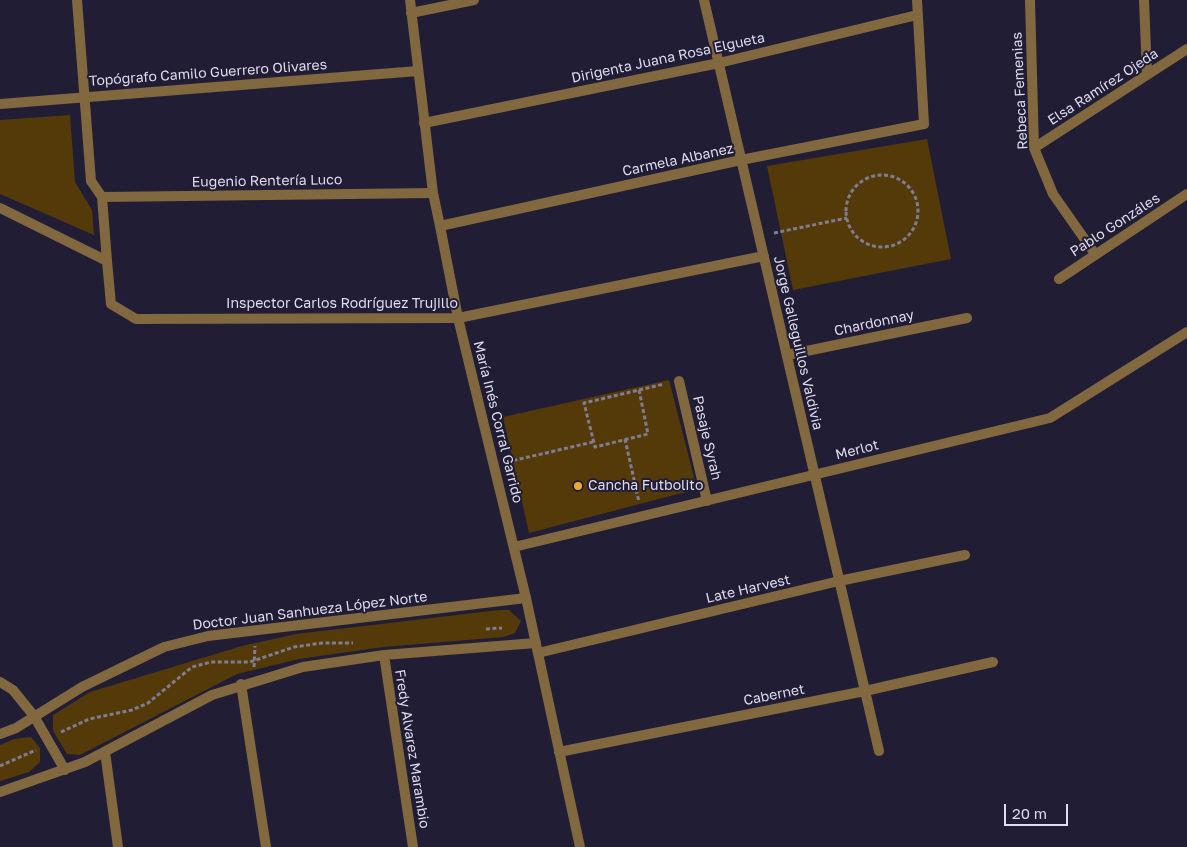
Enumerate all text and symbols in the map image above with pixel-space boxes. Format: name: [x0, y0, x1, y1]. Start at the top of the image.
street label: Dirigenta Juana Rosa Elgueta: [570, 29, 766, 87]
street label: Rebeca Femenias: [1009, 32, 1031, 150]
street label: Elsa Ramírez Ojeda: [1045, 45, 1161, 129]
street label: Topógrafo Camilo Guerrero Olivares: [88, 56, 328, 90]
street label: Carmela Albanez: [621, 140, 735, 180]
street label: Eugenio Rentería Luco: [192, 171, 342, 191]
street label: Pablo Gonzáles: [1067, 190, 1163, 260]
street label: Jorge Galleguillos Valdivia: [770, 254, 826, 432]
street label: Inspector Carlos Rodríguez Trujillo: [226, 296, 458, 312]
street label: Chardonnay: [833, 306, 915, 340]
street label: María Inés Corral Garrido: [470, 339, 526, 505]
street label: Pasaje Syrah: [689, 394, 725, 482]
street label: Merlot: [834, 437, 880, 463]
place label: Cancha Futbolito: [588, 478, 703, 494]
marker: Cancha Futbolito: [572, 480, 584, 492]
street label: Late Harvest: [704, 571, 792, 607]
street label: Doctor Juan Sanhueza López Norte: [192, 588, 428, 634]
street label: Fredy Alvarez Marambio: [391, 668, 433, 830]
street label: Cabernet: [742, 681, 806, 709]
scale bar: [1007, 794, 1071, 826]
text: 20 m: [1012, 804, 1047, 822]

